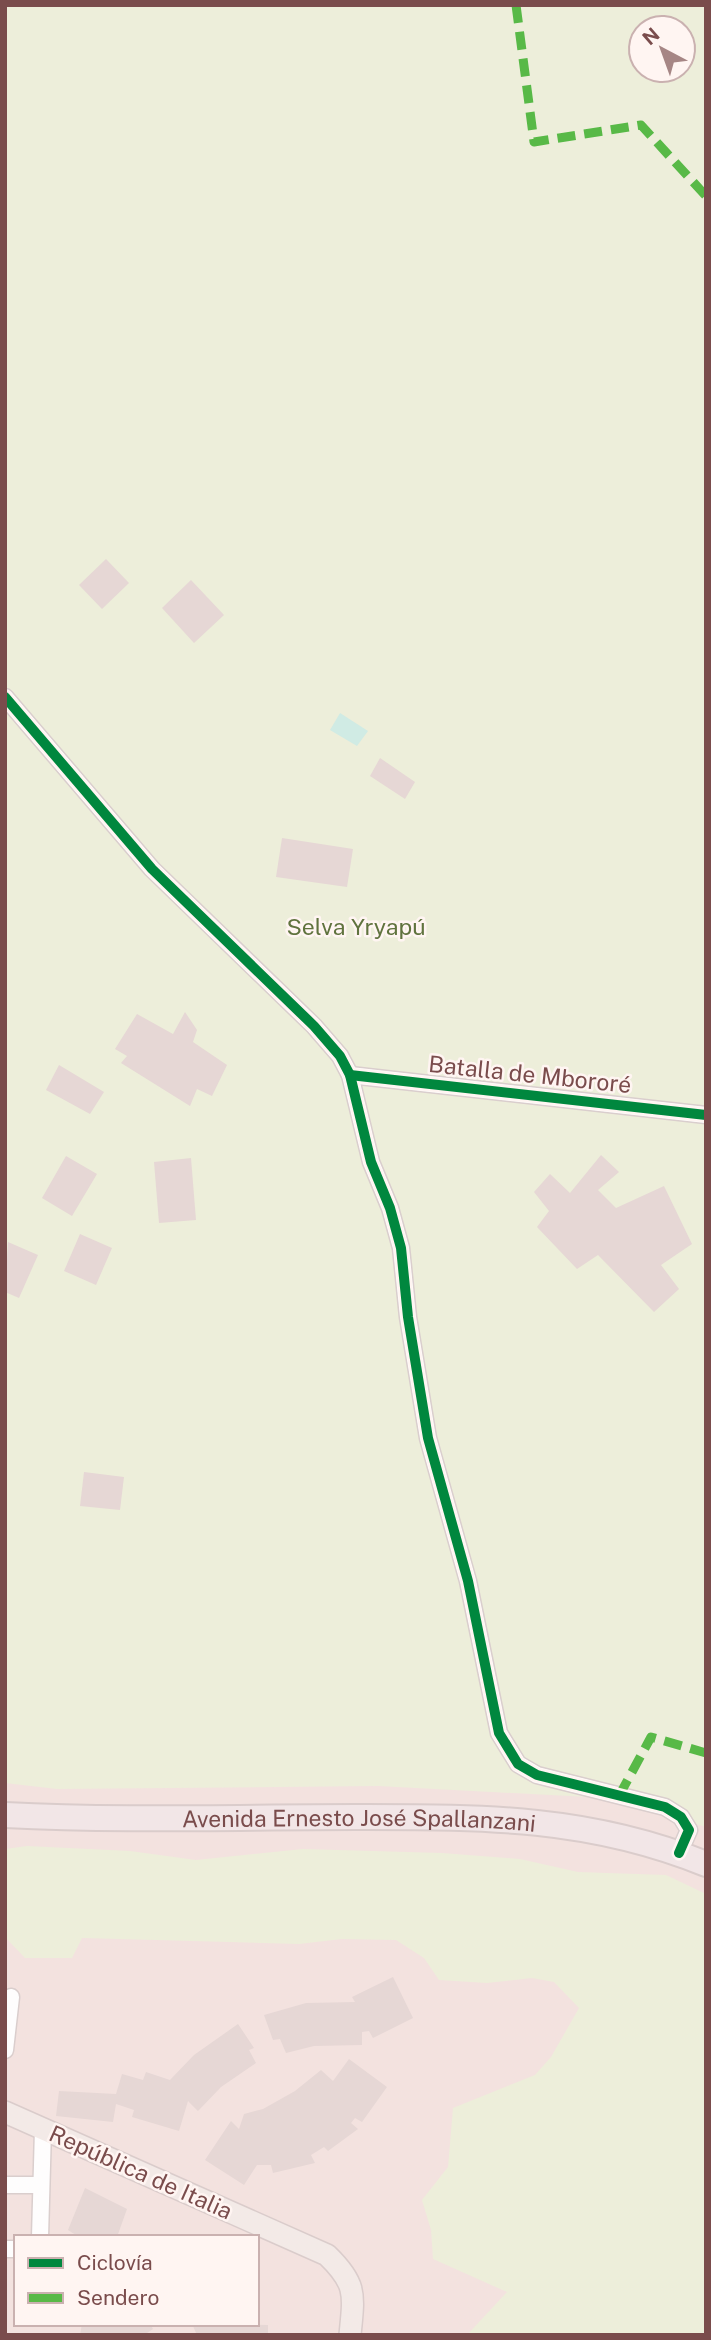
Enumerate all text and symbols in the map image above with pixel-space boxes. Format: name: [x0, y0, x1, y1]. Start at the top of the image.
north arrow: [627, 14, 697, 84]
text: N: [638, 23, 664, 49]
park label: Selva Yryapú: [286, 913, 426, 940]
street label: Batalla de Mbororé: [427, 1050, 633, 1098]
street label: Avenida Ernesto José Spallanzani: [182, 1803, 537, 1836]
street label: República de Italia: [45, 2120, 237, 2224]
legend: [14, 2235, 259, 2326]
text: Ciclovía: [77, 2250, 153, 2275]
text: Sendero: [77, 2285, 159, 2310]

